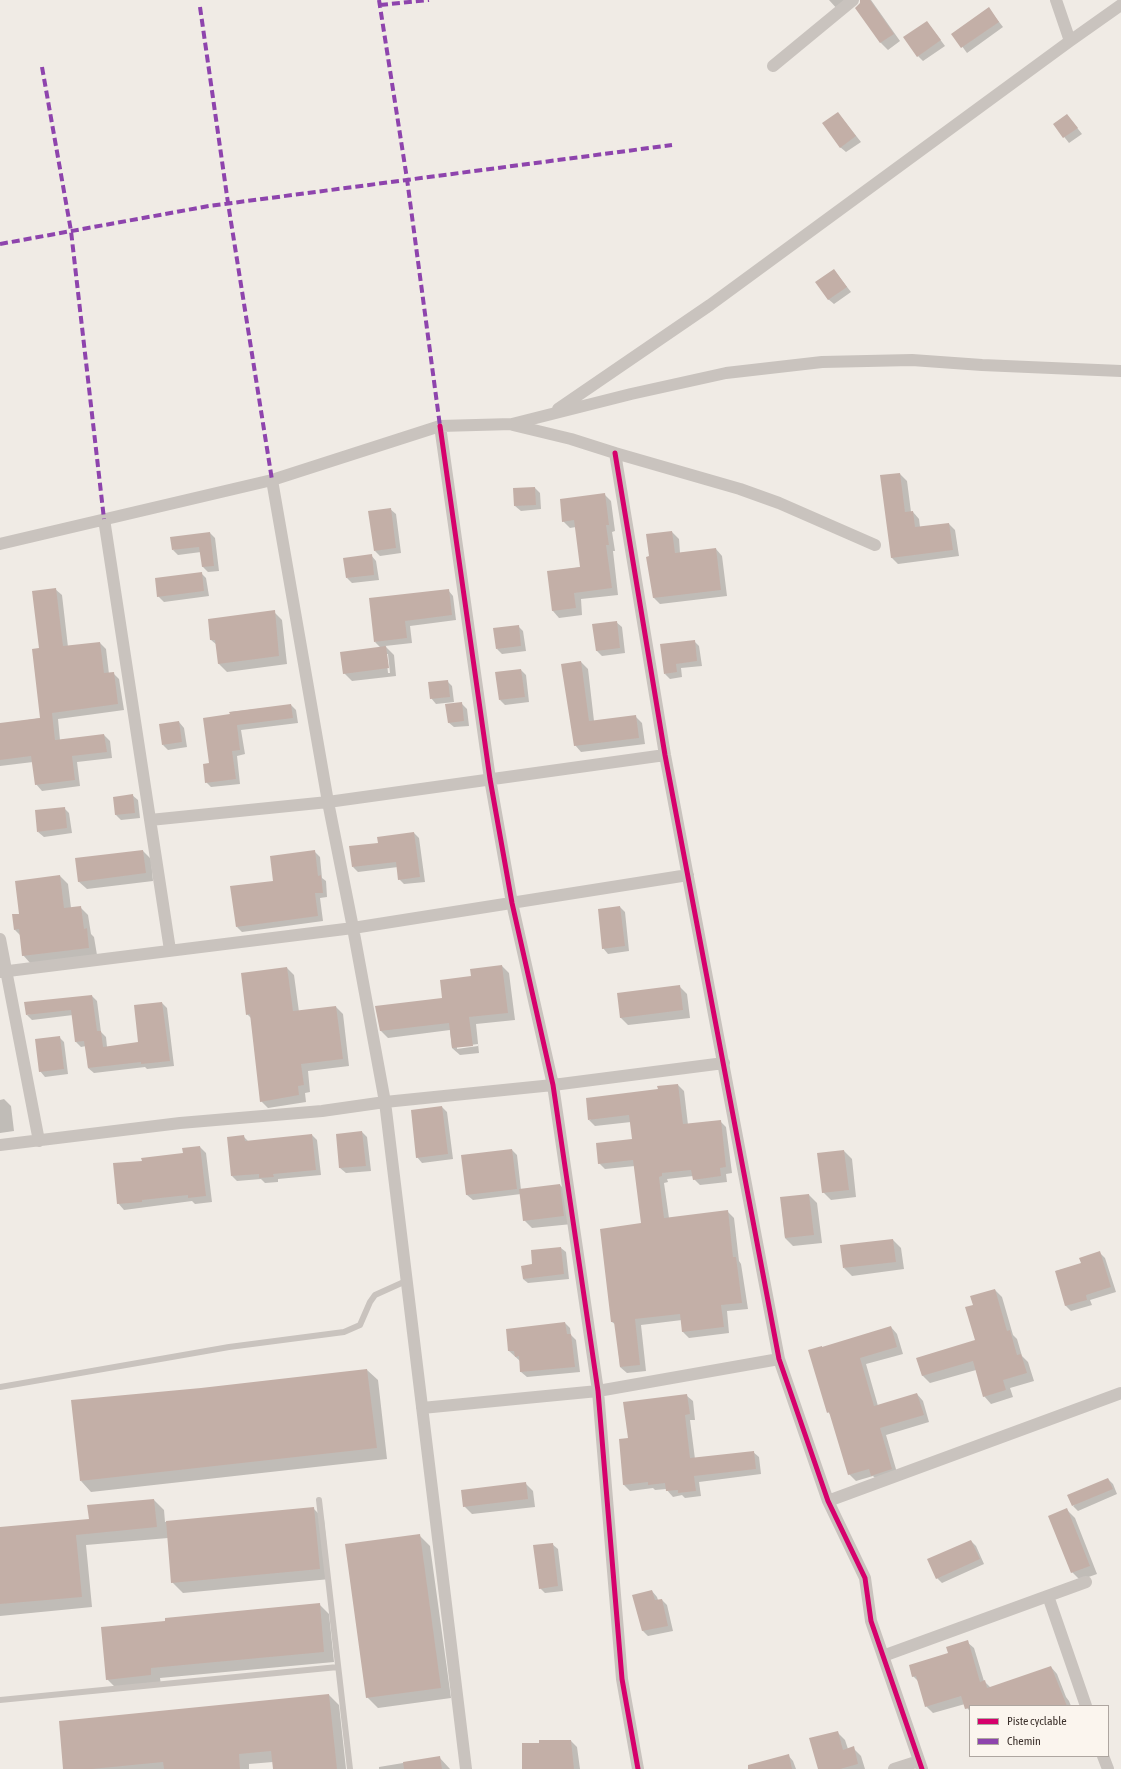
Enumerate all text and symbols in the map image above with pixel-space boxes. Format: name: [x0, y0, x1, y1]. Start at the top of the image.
legend: [969, 1705, 1109, 1757]
text: Piste cyclable: [1007, 1714, 1067, 1728]
text: Chemin: [1007, 1734, 1041, 1748]

